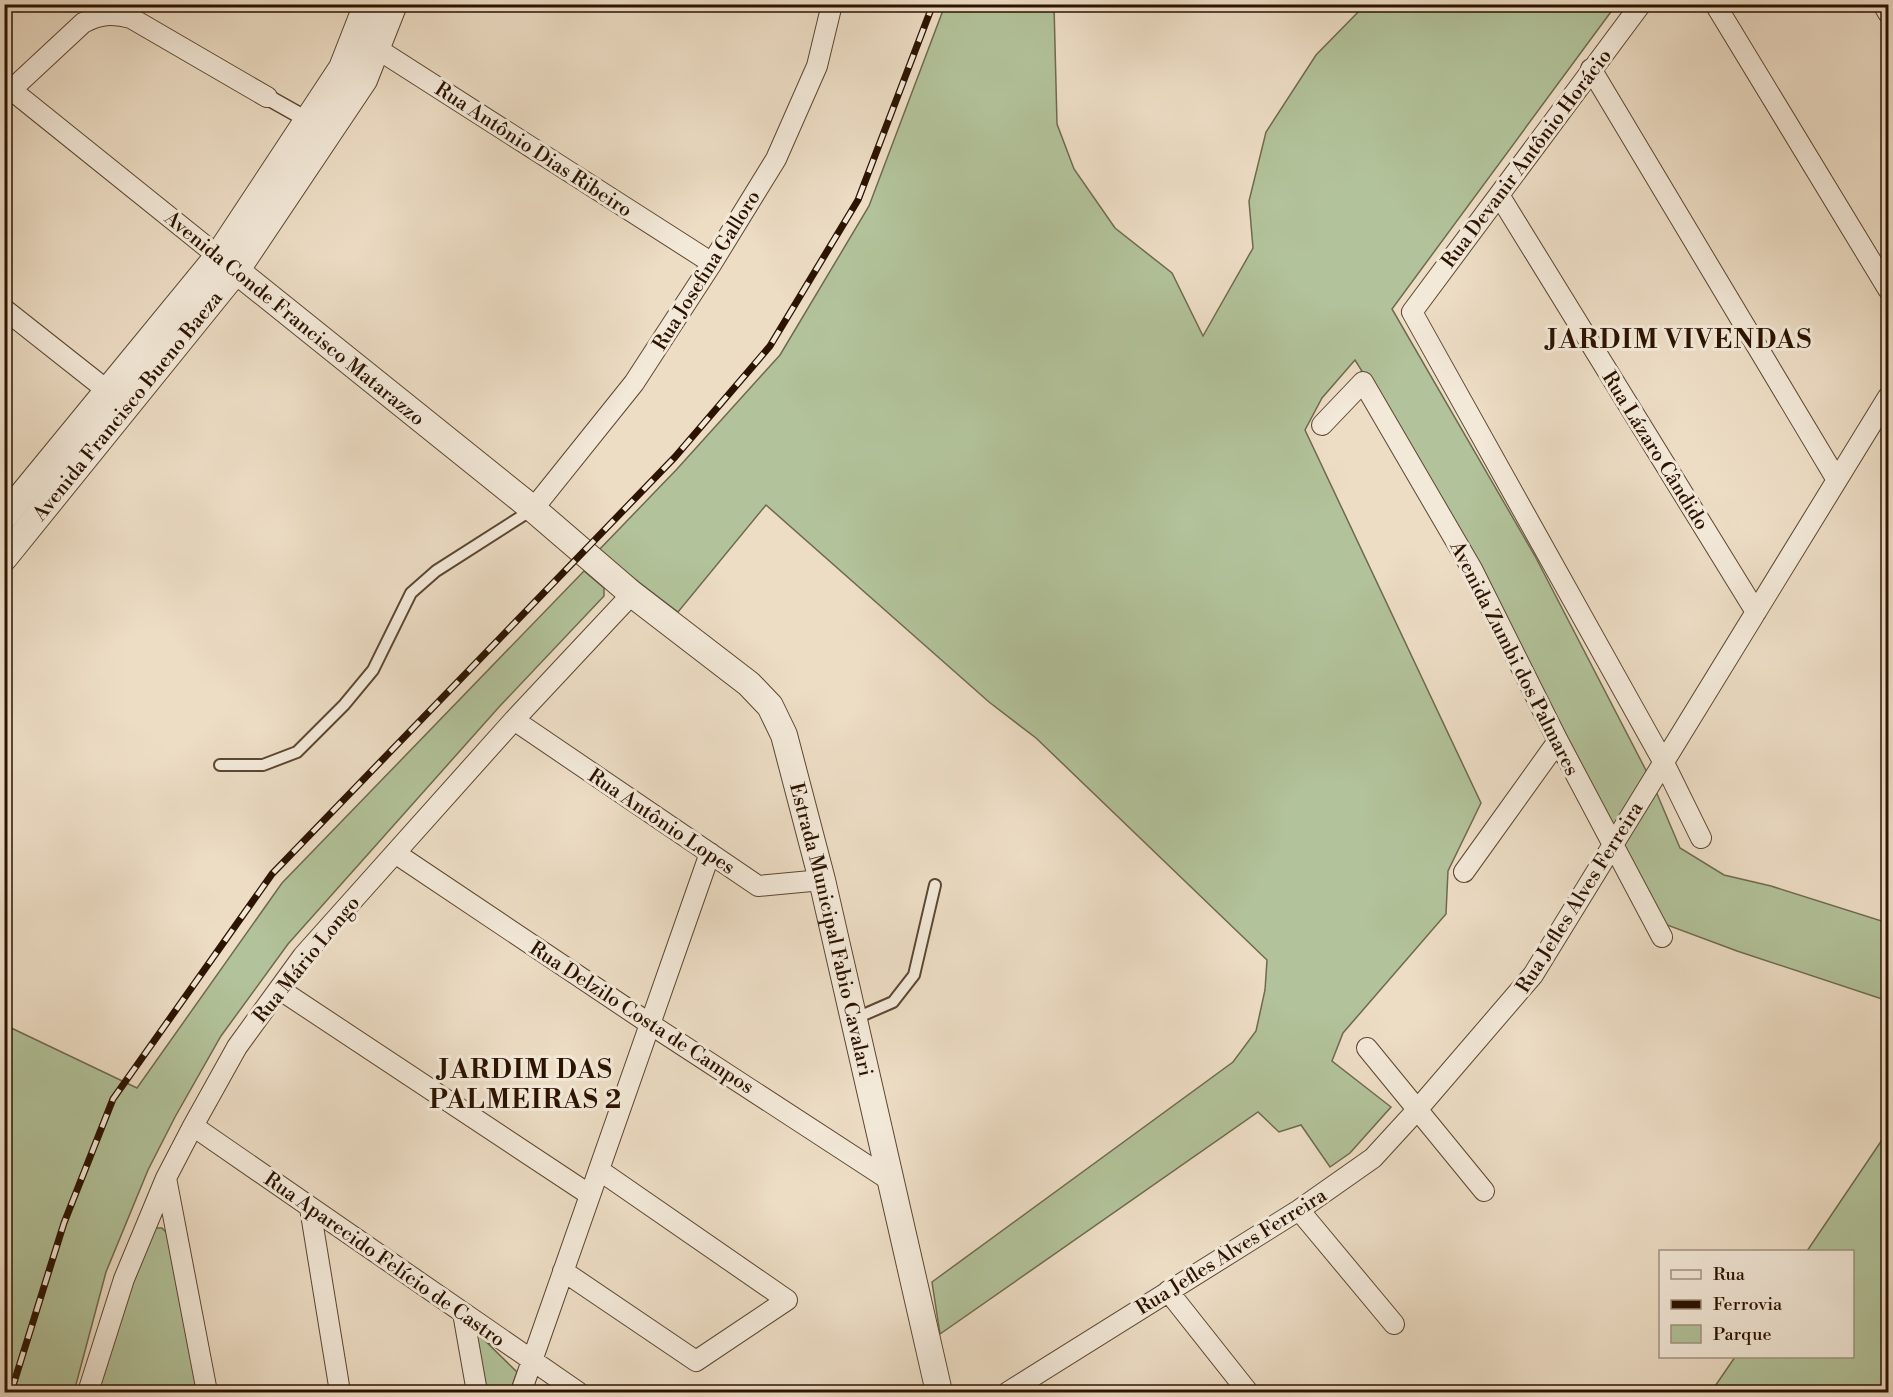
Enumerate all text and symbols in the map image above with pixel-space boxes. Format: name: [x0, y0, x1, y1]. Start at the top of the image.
street label: Rua Devanir Antônio Horácio: [1437, 44, 1618, 273]
street label: Rua Antônio Dias Ribeiro: [430, 77, 637, 223]
street label: Rua Josefina Galloro: [648, 186, 767, 355]
street label: Avenida Conde Francisco Matarazzo: [158, 206, 429, 432]
street label: Avenida Francisco Bueno Baeza: [27, 286, 229, 527]
district label: JARDIM VIVENDAS: [1544, 324, 1813, 356]
street label: Rua Lázaro Cândido: [1596, 367, 1714, 535]
street label: Avenida Zumbi dos Palmares: [1443, 536, 1584, 780]
street label: Rua Antônio Lopes: [583, 764, 739, 881]
street label: Estrada Municipal Fabio Cavalari: [783, 780, 878, 1079]
street label: Rua Jefles Alves Ferreira: [1511, 797, 1650, 998]
street label: Rua Mário Longo: [248, 891, 366, 1029]
street label: Rua Delzilo Costa de Campos: [524, 936, 758, 1100]
district label: JARDIM DAS PALMEIRAS 2: [429, 1054, 623, 1116]
street label: Rua Aparecido Felício de Castro: [259, 1167, 509, 1353]
street label: Rua Jefles Alves Ferreira: [1132, 1183, 1333, 1321]
legend: [1659, 1250, 1854, 1358]
text: Rua: [1713, 1263, 1746, 1286]
text: Ferrovia: [1713, 1293, 1783, 1316]
text: Parque: [1713, 1323, 1772, 1346]

